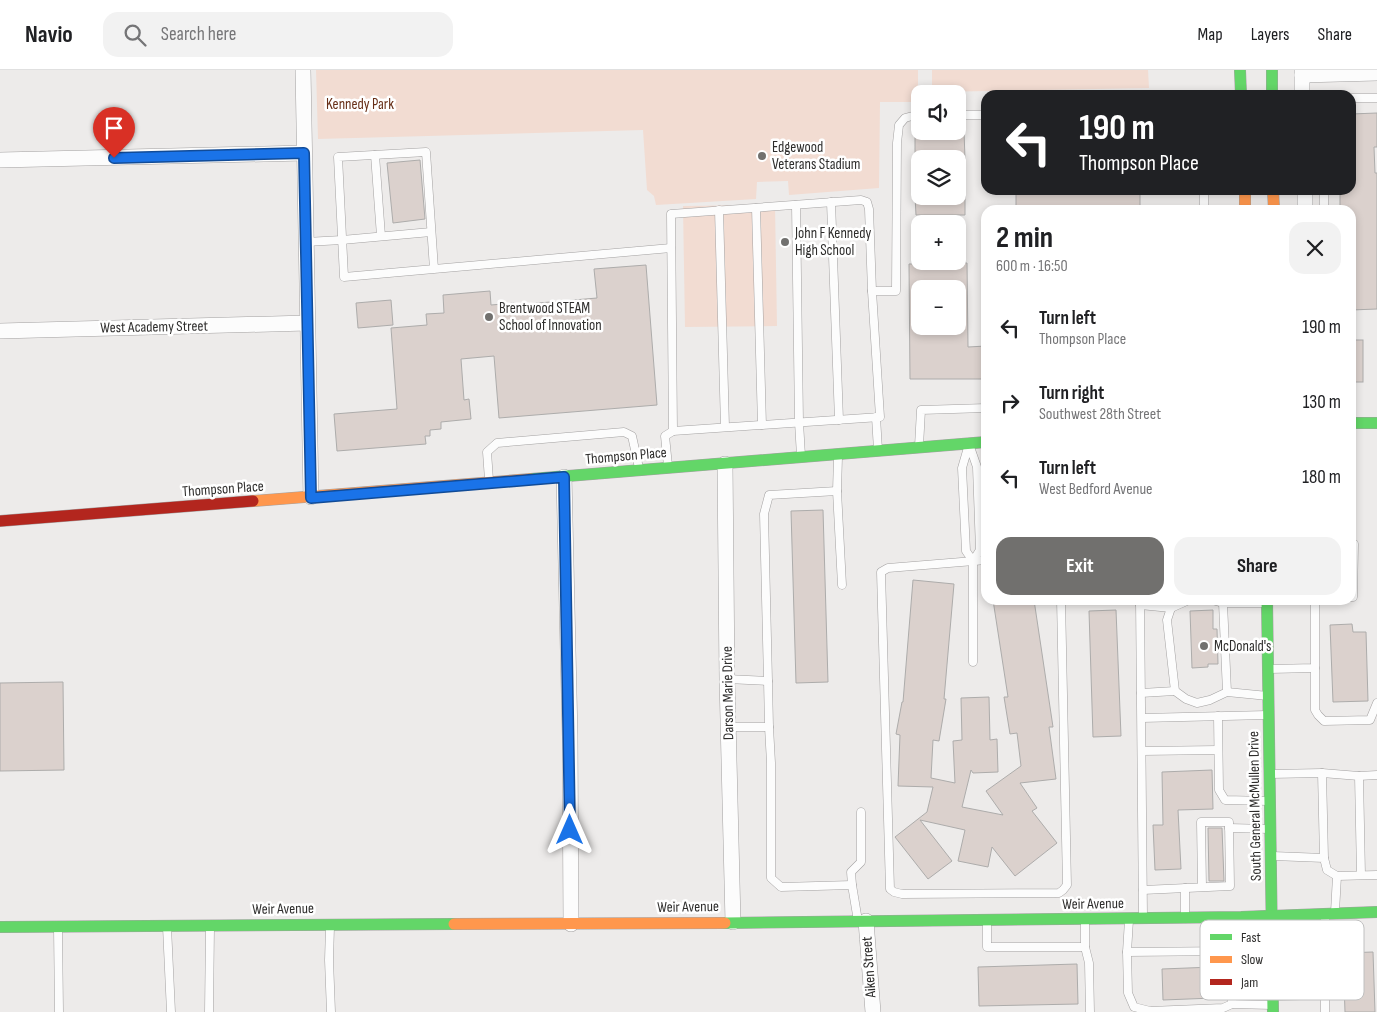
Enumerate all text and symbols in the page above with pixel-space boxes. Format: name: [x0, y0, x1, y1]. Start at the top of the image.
search box: [103, 12, 453, 57]
text: Navio: [25, 20, 73, 49]
icon: search: [121, 21, 149, 49]
text: Search here: [161, 23, 236, 46]
text: Map: [1198, 24, 1223, 45]
text: Layers: [1251, 24, 1290, 45]
text: Share: [1318, 24, 1352, 45]
map controls: [911, 85, 966, 335]
button: sound: [911, 85, 966, 140]
park label: Kennedy Park: [326, 95, 394, 114]
pin: [93, 107, 135, 158]
text: 190 m: [1079, 107, 1155, 150]
icon: left: [996, 110, 1061, 175]
icon: arrive: [100, 114, 128, 142]
place label: Edgewood Veterans Stadium: [772, 138, 860, 174]
marker: Edgewood Veterans Stadium: [756, 150, 768, 162]
button: layers: [911, 150, 966, 205]
text: Thompson Place: [1079, 150, 1199, 177]
button: +: [911, 215, 966, 270]
text: 2 min: [996, 220, 1053, 256]
button: close: [1289, 222, 1341, 274]
place label: John F Kennedy High School: [794, 224, 872, 260]
marker: John F Kennedy High School: [779, 236, 791, 248]
text: 600 m · 16:50: [996, 257, 1068, 276]
button: −: [911, 280, 966, 335]
place label: Brentwood STEAM School of Innovation: [499, 299, 602, 335]
text: Turn left: [1039, 307, 1096, 330]
marker: Brentwood STEAM School of Innovation: [483, 311, 495, 323]
icon: left: [996, 314, 1024, 342]
text: 190 m: [1302, 316, 1341, 339]
street label: West Academy Street: [100, 317, 208, 337]
text: Thompson Place: [1039, 330, 1126, 349]
text: Turn right: [1039, 382, 1104, 405]
icon: right: [996, 389, 1024, 417]
text: 130 m: [1303, 391, 1341, 414]
text: Southwest 28th Street: [1039, 405, 1161, 424]
street label: Thompson Place: [584, 443, 668, 469]
text: Turn left: [1039, 457, 1096, 480]
icon: left: [996, 464, 1024, 492]
text: 180 m: [1302, 466, 1341, 489]
street label: Thompson Place: [182, 477, 264, 501]
text: West Bedford Avenue: [1039, 480, 1153, 499]
button: Exit: [996, 537, 1164, 595]
button: Share: [1174, 537, 1341, 595]
place label: McDonald's: [1214, 637, 1272, 656]
marker: McDonald's: [1198, 640, 1210, 652]
street label: Darson Marie Drive: [718, 646, 738, 740]
street label: South General McMullen Drive: [1244, 731, 1266, 881]
position arrow: [543, 803, 595, 855]
street label: Weir Avenue: [1062, 894, 1124, 914]
street label: Weir Avenue: [657, 897, 719, 917]
street label: Weir Avenue: [252, 899, 314, 919]
legend: [1200, 920, 1364, 1000]
text: Fast: [1241, 929, 1261, 946]
street label: Aiken Street: [857, 935, 881, 999]
text: Slow: [1241, 951, 1263, 968]
text: Jam: [1240, 974, 1258, 991]

